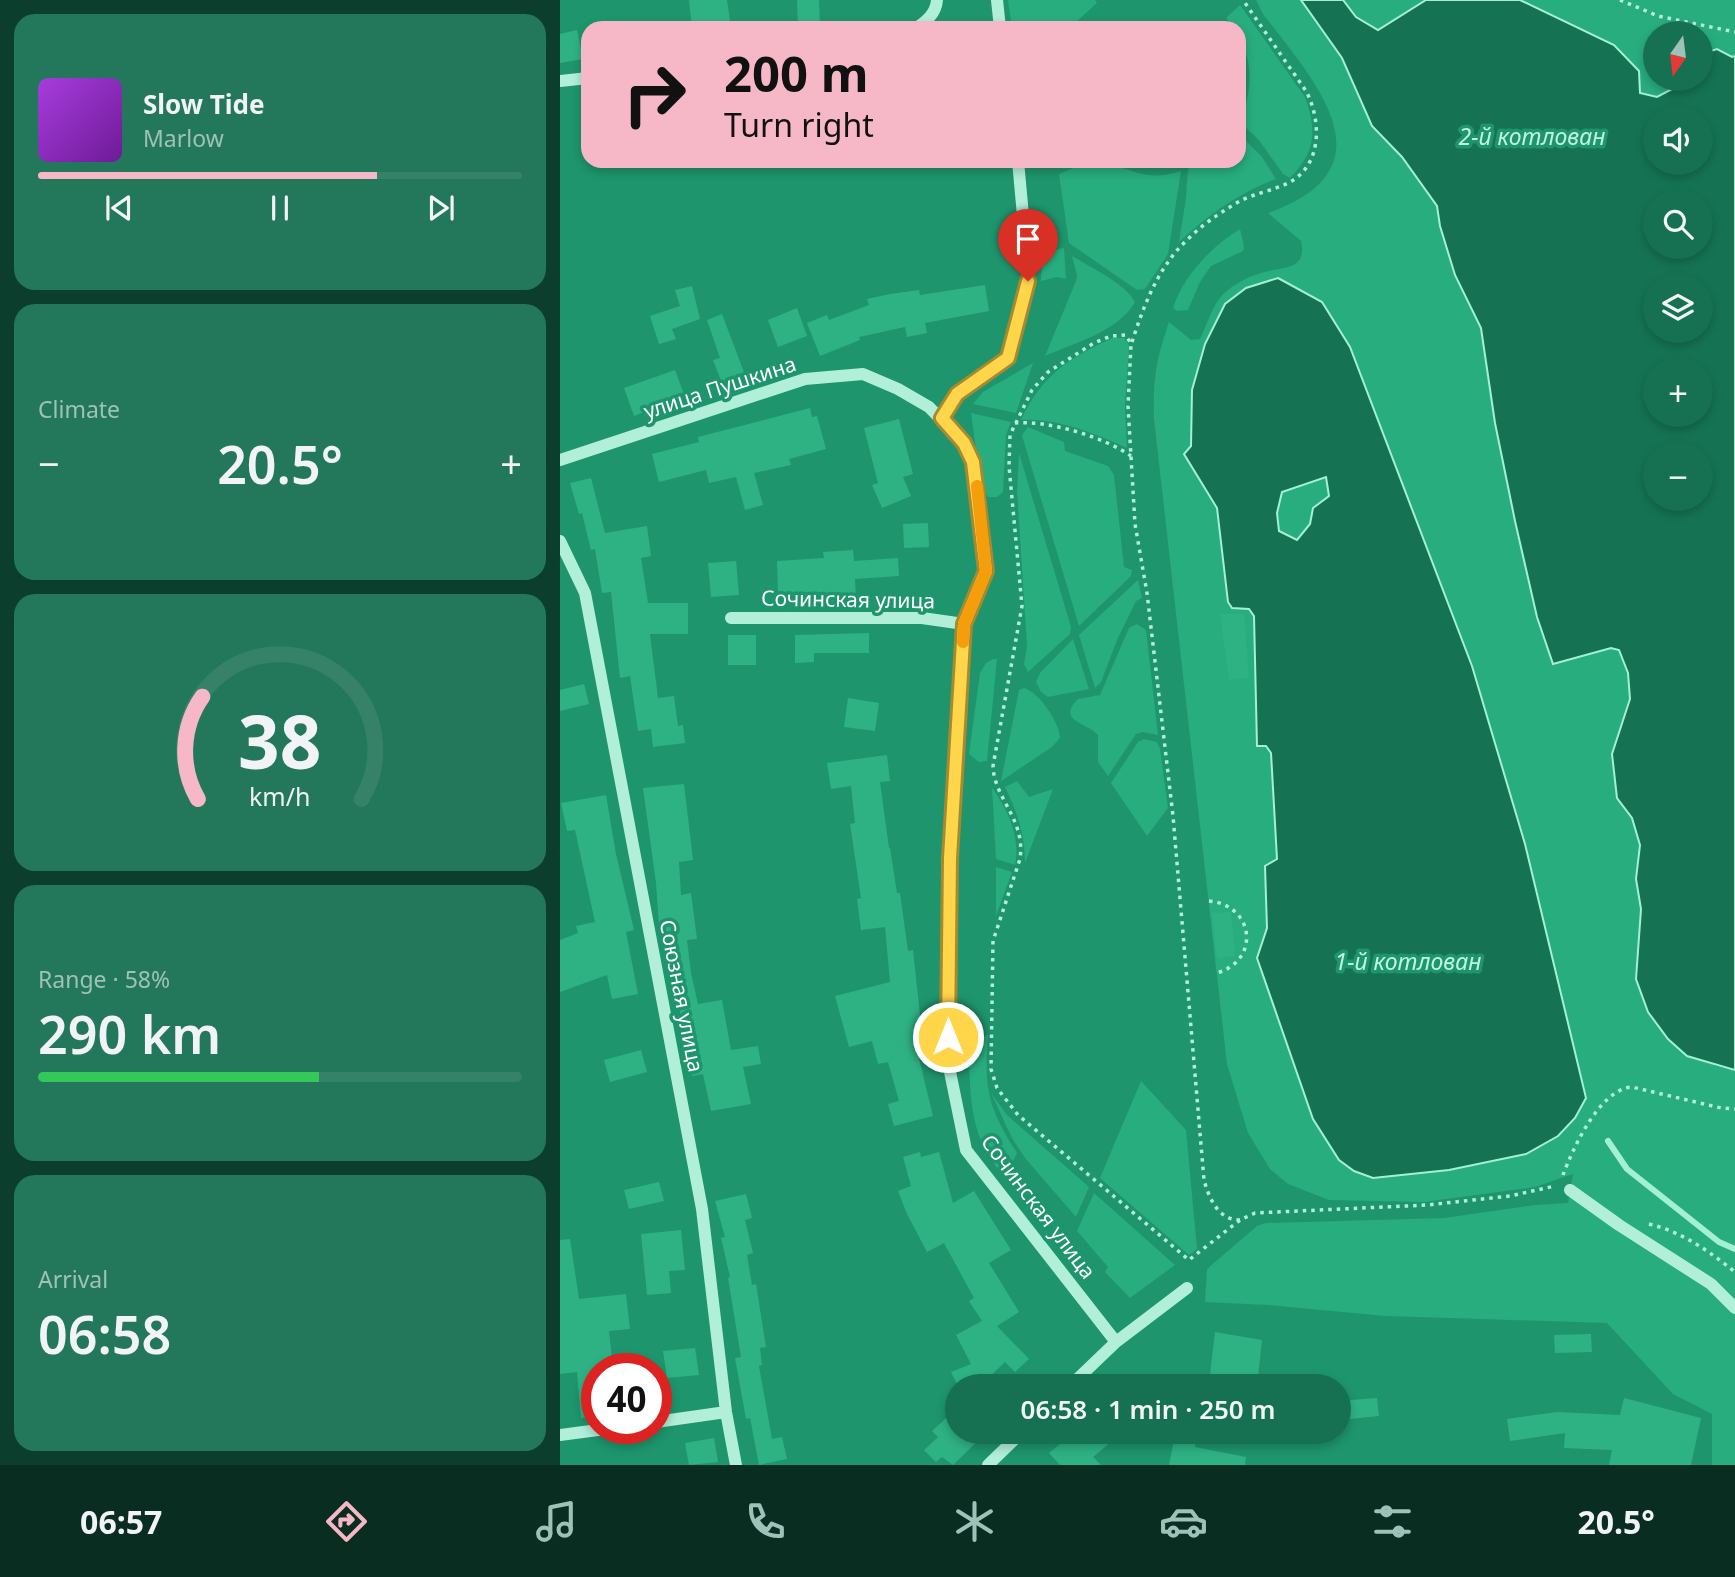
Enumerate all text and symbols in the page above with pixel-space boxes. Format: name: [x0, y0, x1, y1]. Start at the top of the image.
north arrow: [1643, 21, 1713, 91]
map controls: [1643, 21, 1713, 511]
text: 200 m: [724, 40, 869, 106]
icon: right: [609, 49, 700, 140]
text: Slow Tide: [143, 86, 265, 122]
text: Turn right: [724, 103, 874, 146]
button: sound: [1643, 105, 1713, 175]
water label: 2-й котлован: [1459, 120, 1605, 152]
text: Marlow: [143, 122, 224, 154]
icon: previous: [100, 189, 138, 227]
icon: pause: [261, 189, 299, 227]
icon: next: [422, 189, 460, 227]
button: search: [1643, 189, 1713, 259]
pin: [998, 209, 1058, 281]
icon: arrive: [1009, 220, 1047, 258]
button: layers: [1643, 273, 1713, 343]
street label: улица Пушкина: [640, 349, 799, 425]
button: +: [1643, 357, 1713, 427]
text: Climate: [38, 393, 120, 425]
text: 20.5°: [217, 428, 343, 499]
text: −: [38, 437, 60, 489]
text: +: [500, 437, 522, 489]
button: −: [1643, 441, 1713, 511]
street label: Сочинская улица: [761, 583, 935, 615]
text: 38: [238, 691, 322, 790]
text: km/h: [249, 778, 311, 812]
street label: Союзная улица: [653, 917, 710, 1074]
water label: 1-й котлован: [1335, 945, 1481, 977]
text: Range · 58%: [38, 963, 170, 995]
text: 290 km: [38, 998, 221, 1069]
position arrow: [911, 1000, 985, 1074]
street label: Сочинская улица: [975, 1129, 1102, 1284]
text: Arrival: [38, 1263, 108, 1295]
text: 06:58: [38, 1298, 171, 1369]
speed limit sign: 40: [581, 1353, 672, 1444]
text: 06:58 · 1 min · 250 m: [1021, 1391, 1275, 1427]
icon: directions: [322, 1497, 371, 1546]
icon: music: [532, 1497, 581, 1546]
icon: phone: [741, 1497, 790, 1546]
icon: climate: [950, 1497, 999, 1546]
icon: car: [1159, 1497, 1208, 1546]
icon: filters: [1368, 1497, 1417, 1546]
text: 06:57: [80, 1500, 162, 1543]
text: 20.5°: [1577, 1500, 1655, 1543]

